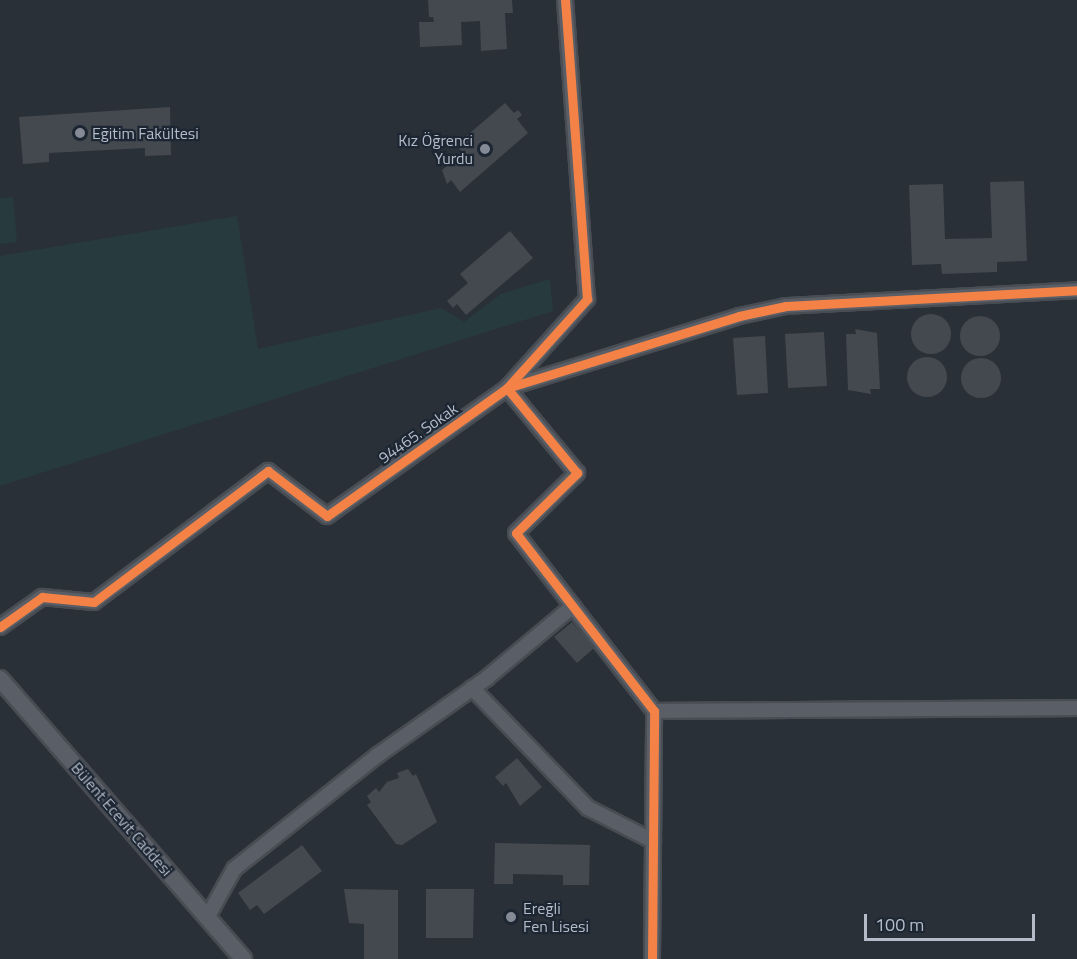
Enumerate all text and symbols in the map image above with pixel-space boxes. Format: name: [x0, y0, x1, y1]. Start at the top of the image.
place label: Eğitim Fakültesi: [92, 123, 199, 143]
marker: Eğitim Fakültesi: [73, 126, 87, 140]
place label: Kız Öğrenci Yurdu: [398, 130, 473, 168]
marker: Kız Öğrenci Yurdu: [478, 142, 492, 156]
street label: 94465. Sokak: [375, 399, 461, 467]
street label: Bülent Ecevit Caddesi: [67, 758, 177, 880]
place label: Ereğli Fen Lisesi: [523, 898, 589, 936]
scale bar: [867, 902, 1038, 940]
marker: Ereğli Fen Lisesi: [504, 910, 518, 924]
text: 100 m: [875, 911, 924, 938]

